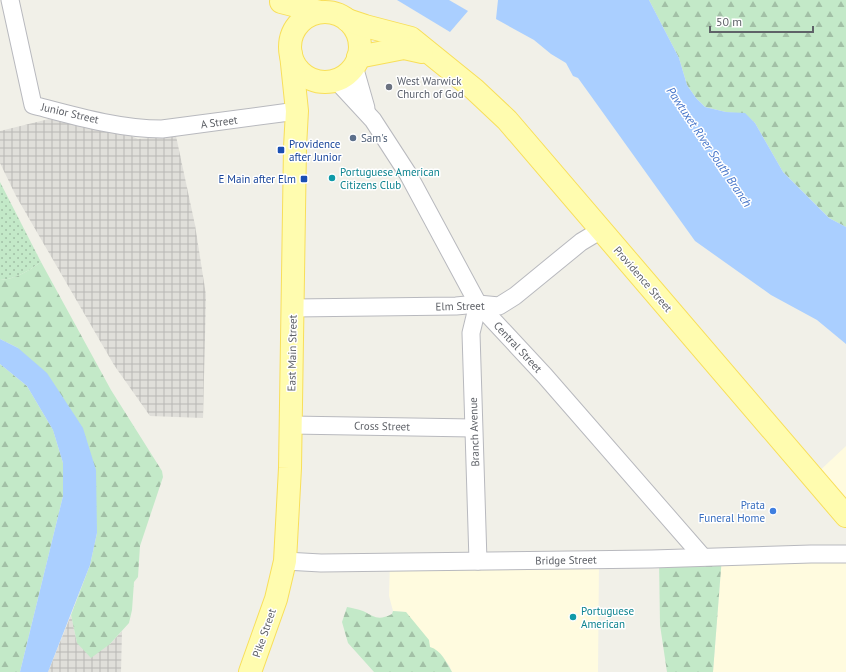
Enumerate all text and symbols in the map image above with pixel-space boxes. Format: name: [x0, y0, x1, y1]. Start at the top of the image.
scale bar: [710, 8, 813, 34]
text: 50 m: [716, 14, 742, 29]
place label: West Warwick Church of God: [397, 74, 464, 101]
marker: West Warwick Church of God: [384, 82, 394, 92]
water label: Pawtuxet River South Branch: [664, 84, 755, 210]
street label: Junior Street: [39, 99, 100, 126]
street label: A Street: [200, 112, 239, 132]
place label: Sam's: [361, 131, 388, 145]
marker: Sam's: [348, 133, 358, 143]
place label: Providence after Junior: [289, 137, 342, 164]
marker: Providence after Junior: [276, 145, 286, 155]
place label: Portuguese American Citizens Club: [340, 165, 440, 192]
place label: E Main after Elm: [218, 172, 296, 186]
marker: Portuguese American Citizens Club: [327, 173, 337, 183]
marker: E Main after Elm: [299, 174, 309, 184]
street label: Providence Street: [611, 243, 675, 315]
street label: Elm Street: [435, 299, 485, 313]
street label: East Main Street: [284, 314, 300, 392]
street label: Central Street: [491, 319, 545, 376]
street label: Branch Avenue: [466, 397, 482, 467]
street label: Cross Street: [354, 419, 410, 433]
place label: Prata Funeral Home: [699, 498, 765, 525]
marker: Prata Funeral Home: [768, 506, 778, 516]
street label: Bridge Street: [535, 552, 597, 568]
place label: Portuguese American: [581, 604, 634, 631]
street label: Pike Street: [249, 606, 279, 659]
marker: Portuguese American: [568, 612, 578, 622]

